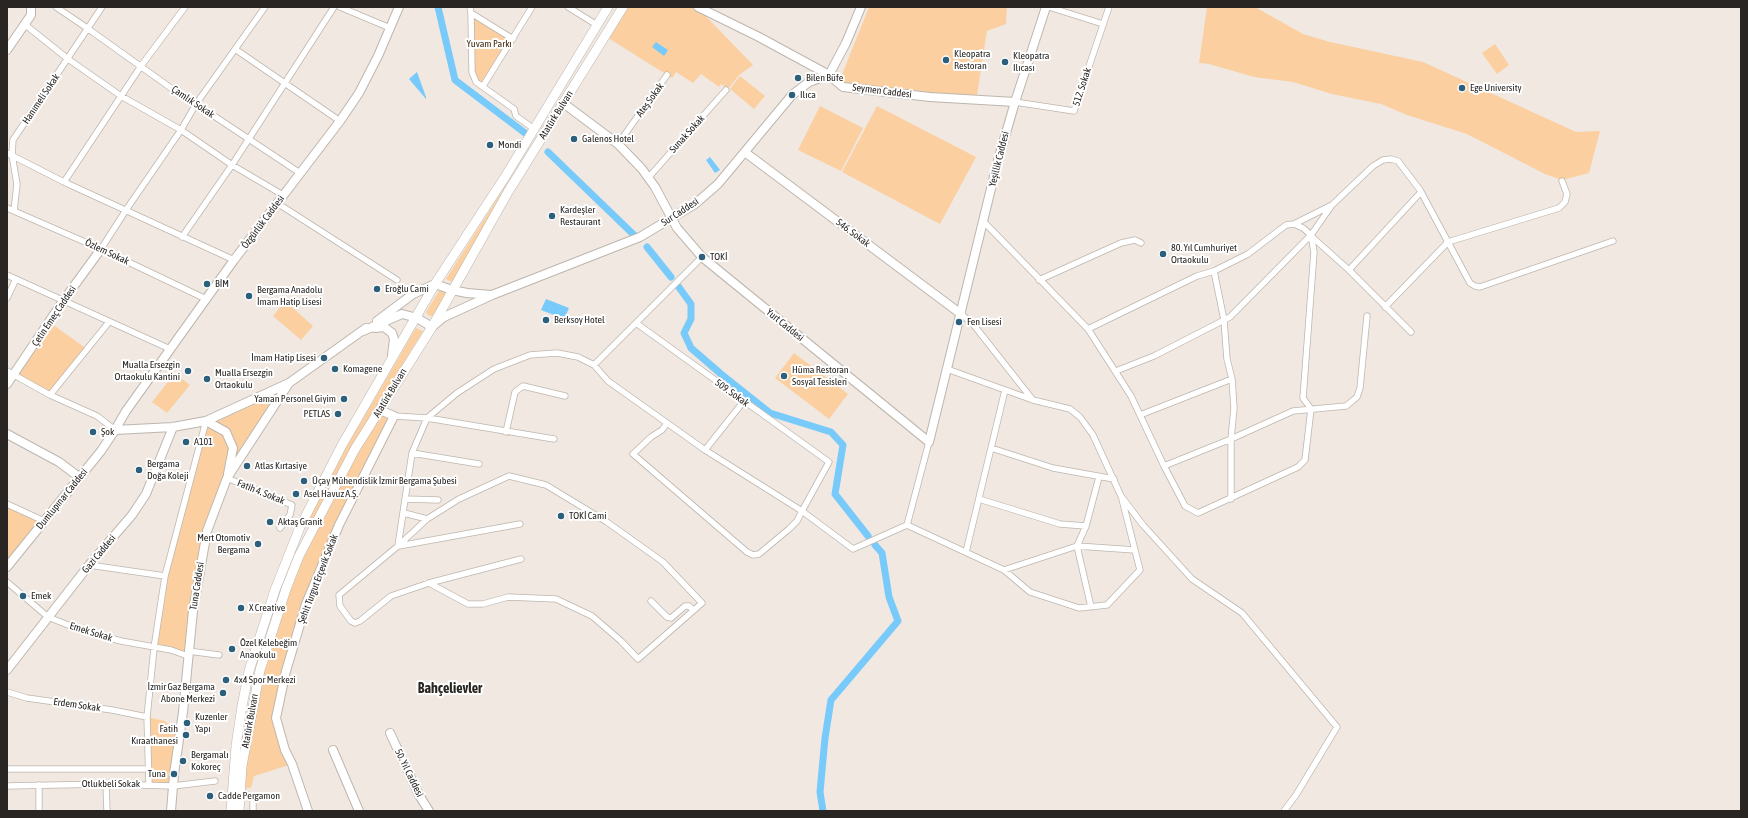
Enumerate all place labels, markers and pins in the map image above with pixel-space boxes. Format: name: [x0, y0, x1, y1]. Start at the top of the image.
place label: Kleopatra Restoran: [954, 48, 990, 72]
place label: Kleopatra Ilıcası: [1013, 50, 1049, 74]
marker: Kleopatra Restoran: [941, 55, 951, 65]
marker: Kleopatra Ilıcası: [1000, 57, 1010, 67]
place label: Bilen Büfe: [806, 72, 843, 84]
marker: Bilen Büfe: [793, 73, 803, 83]
place label: Ege University: [1470, 82, 1522, 94]
marker: Ege University: [1457, 83, 1467, 93]
place label: Ilıca: [800, 89, 816, 101]
marker: Ilıca: [787, 90, 797, 100]
place label: Galenos Hotel: [582, 133, 634, 145]
marker: Galenos Hotel: [569, 134, 579, 144]
place label: Mondi: [498, 139, 521, 151]
marker: Mondi: [485, 140, 495, 150]
place label: Kardeşler Restaurant: [560, 204, 601, 228]
marker: Kardeşler Restaurant: [547, 211, 557, 221]
place label: 80. Yıl Cumhuriyet Ortaokulu: [1171, 242, 1237, 266]
marker: 80. Yıl Cumhuriyet Ortaokulu: [1158, 249, 1168, 259]
place label: TOKİ: [710, 251, 727, 263]
marker: TOKİ: [697, 252, 707, 262]
place label: BİM: [215, 278, 229, 290]
marker: BİM: [202, 279, 212, 289]
place label: Eroğlu Cami: [385, 283, 429, 295]
place label: Bergama Anadolu İmam Hatip Lisesi: [257, 284, 322, 308]
marker: Eroğlu Cami: [372, 284, 382, 294]
marker: Bergama Anadolu İmam Hatip Lisesi: [244, 291, 254, 301]
place label: Berksoy Hotel: [554, 314, 605, 326]
marker: Berksoy Hotel: [541, 315, 551, 325]
place label: Fen Lisesi: [967, 316, 1002, 328]
marker: Fen Lisesi: [954, 317, 964, 327]
place label: İmam Hatip Lisesi: [251, 352, 316, 364]
marker: İmam Hatip Lisesi: [319, 353, 329, 363]
place label: Mualla Ersezgin Ortaokulu Kantini: [114, 359, 180, 382]
place label: Komagene: [343, 363, 382, 375]
marker: Komagene: [330, 364, 340, 374]
place label: Hüma Restoran Sosyal Tesisleri: [792, 364, 849, 388]
marker: Mualla Ersezgin Ortaokulu Kantini: [183, 366, 193, 376]
place label: Mualla Ersezgin Ortaokulu: [215, 367, 273, 390]
marker: Hüma Restoran Sosyal Tesisleri: [779, 371, 789, 381]
marker: Mualla Ersezgin Ortaokulu: [202, 374, 212, 384]
place label: Yaman Personel Giyim: [254, 393, 336, 405]
marker: Yaman Personel Giyim: [339, 394, 349, 404]
place label: PETLAS: [303, 408, 330, 420]
marker: PETLAS: [333, 409, 343, 419]
place label: Şok: [101, 426, 114, 438]
marker: Şok: [88, 427, 98, 437]
place label: A101: [194, 436, 213, 448]
marker: A101: [181, 437, 191, 447]
place label: Bergama Doğa Koleji: [147, 458, 189, 482]
place label: Atlas Kırtasiye: [255, 460, 307, 472]
marker: Atlas Kırtasiye: [242, 461, 252, 471]
marker: Bergama Doğa Koleji: [134, 465, 144, 475]
place label: Üçay Mühendislik İzmir Bergama Şubesi: [312, 475, 457, 487]
marker: Üçay Mühendislik İzmir Bergama Şubesi: [299, 476, 309, 486]
place label: Asel Havuz A.Ş.: [304, 488, 358, 500]
marker: Asel Havuz A.Ş.: [291, 489, 301, 499]
place label: TOKİ Cami: [569, 510, 606, 522]
marker: TOKİ Cami: [556, 511, 566, 521]
place label: Aktaş Granit: [278, 516, 322, 528]
marker: Aktaş Granit: [265, 517, 275, 527]
place label: Mert Otomotiv Bergama: [197, 532, 250, 556]
marker: Mert Otomotiv Bergama: [253, 539, 263, 549]
place label: Emek: [31, 590, 51, 602]
marker: Emek: [18, 591, 28, 601]
place label: X Creative: [249, 602, 285, 614]
marker: X Creative: [236, 603, 246, 613]
place label: Özel Kelebeğim Anaokulu: [240, 637, 297, 660]
marker: Özel Kelebeğim Anaokulu: [227, 644, 237, 654]
place label: 4x4 Spor Merkezi: [234, 674, 296, 686]
marker: 4x4 Spor Merkezi: [221, 675, 231, 685]
place label: İzmir Gaz Bergama Abone Merkezi: [148, 681, 215, 704]
marker: İzmir Gaz Bergama Abone Merkezi: [218, 688, 228, 698]
place label: Kuzenler Yapı: [195, 711, 228, 734]
marker: Kuzenler Yapı: [182, 718, 192, 728]
place label: Fatih Kıraathanesi: [131, 723, 178, 746]
marker: Fatih Kıraathanesi: [181, 730, 191, 740]
place label: Bergamalı Kokoreç: [191, 749, 228, 772]
marker: Bergamalı Kokoreç: [178, 756, 188, 766]
place label: Tuna: [148, 768, 166, 780]
marker: Tuna: [169, 769, 179, 779]
place label: Cadde Pergamon: [218, 790, 280, 802]
marker: Cadde Pergamon: [205, 791, 215, 801]

